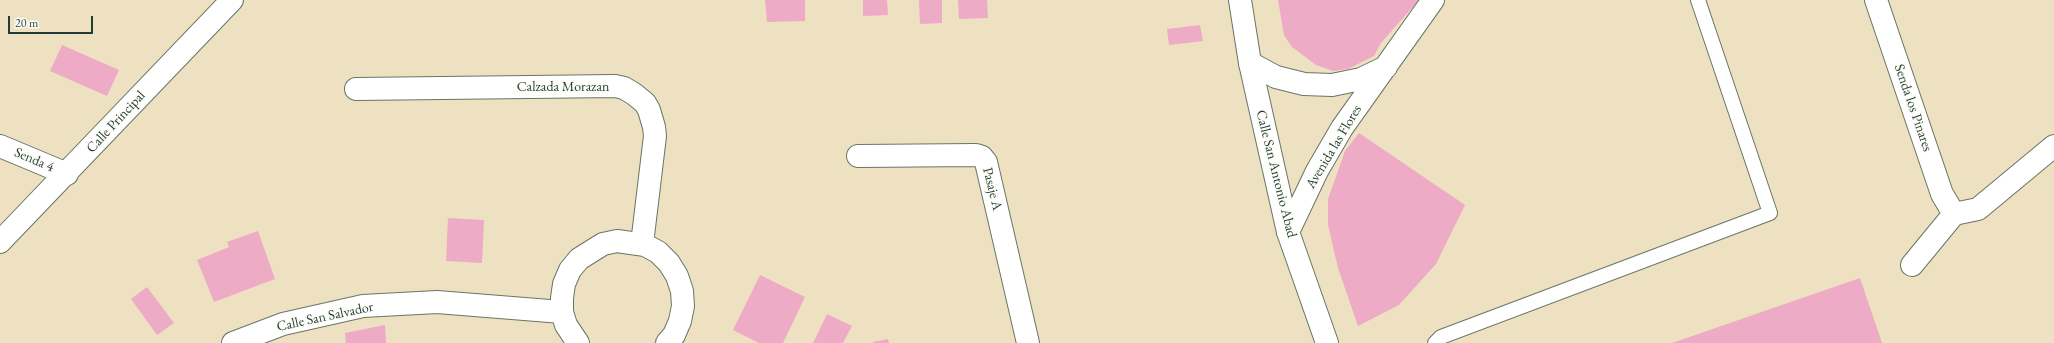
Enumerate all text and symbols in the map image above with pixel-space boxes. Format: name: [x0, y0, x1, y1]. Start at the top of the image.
scale bar: [10, 8, 95, 34]
text: 20 m: [15, 15, 38, 31]
street label: Senda los Pinares: [1890, 62, 1936, 154]
street label: Calzada Morazan: [517, 79, 609, 95]
street label: Calle Principal: [83, 87, 149, 157]
street label: Avenida las Flores: [1302, 102, 1366, 192]
street label: Calle San Antonio Abad: [1252, 108, 1300, 240]
street label: Senda 4: [12, 144, 56, 176]
street label: Pasaje A: [979, 166, 1005, 212]
street label: Calle San Salvador: [275, 299, 375, 335]

